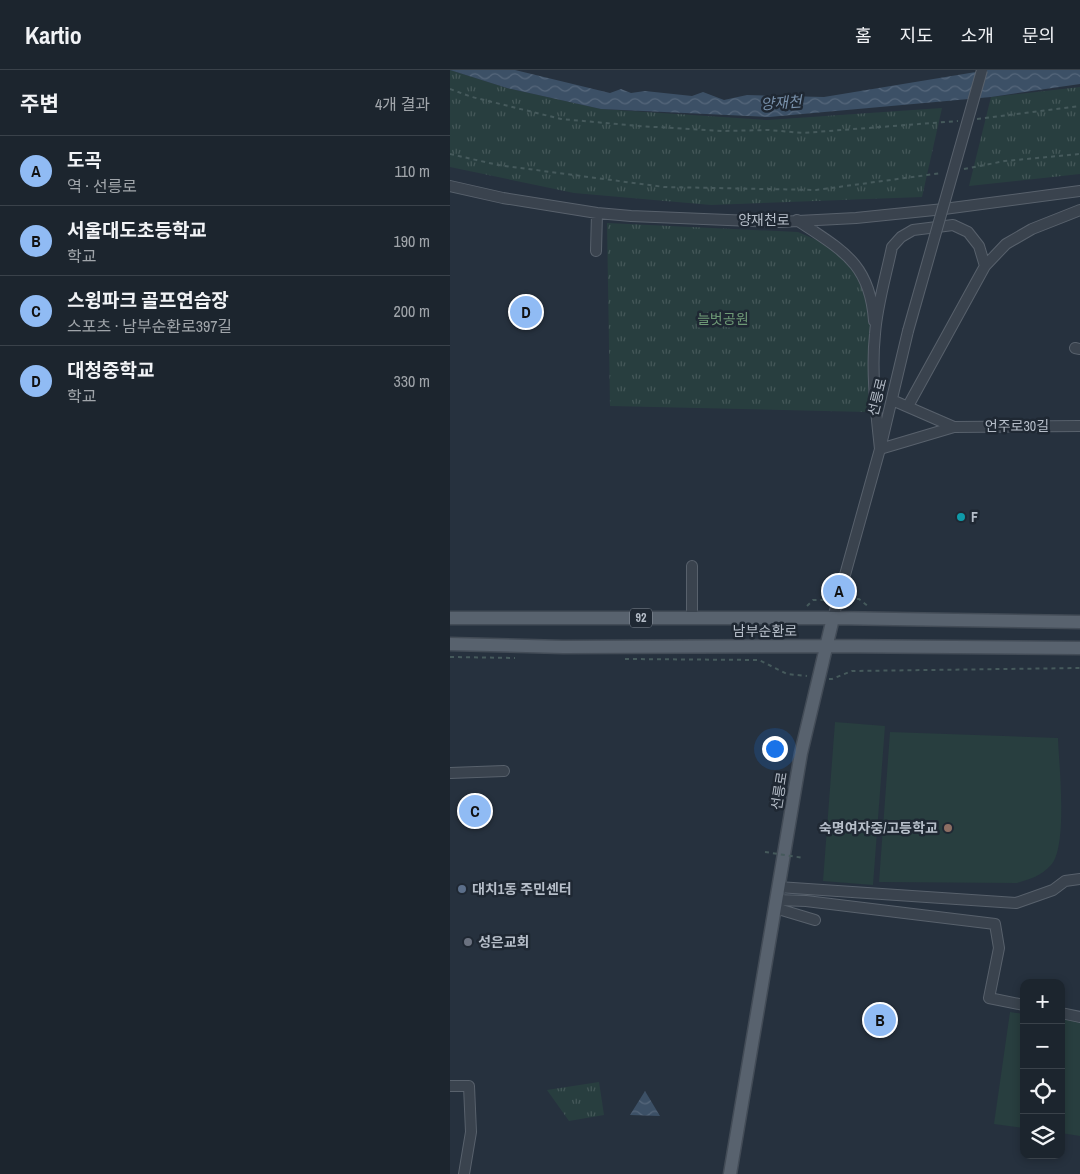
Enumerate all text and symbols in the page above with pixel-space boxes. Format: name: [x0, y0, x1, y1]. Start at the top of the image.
text: Kartio: [25, 19, 82, 51]
text: 홈: [855, 23, 872, 48]
text: 지도: [900, 23, 933, 48]
text: 소개: [961, 23, 994, 48]
text: 문의: [1022, 23, 1055, 48]
text: 주변: [20, 89, 59, 118]
water label: 양재천: [760, 90, 805, 114]
text: 4개 결과: [375, 93, 430, 115]
text: 도곡: [67, 147, 102, 173]
text: A: [31, 160, 41, 182]
text: 110 m: [394, 160, 430, 182]
text: 역 · 선릉로: [67, 175, 137, 197]
street label: 양재천로: [738, 211, 790, 229]
text: 서울대도초등학교: [67, 217, 207, 243]
text: B: [31, 230, 41, 252]
text: 190 m: [394, 230, 430, 252]
text: 학교: [67, 245, 96, 267]
text: 스윙파크 골프연습장: [67, 287, 229, 313]
pin: D: [510, 293, 542, 331]
text: C: [31, 300, 41, 322]
text: 200 m: [394, 300, 430, 322]
park label: 늘벗공원: [697, 310, 749, 328]
text: 스포츠 · 남부순환로397길: [67, 315, 232, 337]
text: 대청중학교: [67, 357, 154, 383]
text: D: [31, 370, 41, 392]
text: 330 m: [394, 370, 430, 392]
street label: 선릉로: [864, 376, 890, 418]
text: 학교: [67, 385, 96, 407]
street label: 언주로30길: [985, 417, 1049, 435]
place label: F: [971, 508, 978, 526]
marker: F: [955, 511, 967, 523]
pin: A: [823, 572, 855, 610]
road number: 92: [630, 608, 652, 628]
street label: 남부순환로: [733, 622, 797, 640]
your location: [762, 736, 788, 762]
street label: 선릉로: [767, 770, 791, 811]
pin: C: [459, 792, 491, 830]
place label: 숙명여자중/고등학교: [819, 819, 938, 837]
marker: 숙명여자중/고등학교: [942, 822, 954, 834]
place label: 대치1동 주민센터: [472, 880, 572, 898]
marker: 대치1동 주민센터: [456, 883, 468, 895]
place label: 성은교회: [478, 933, 530, 951]
marker: 성은교회: [462, 936, 474, 948]
map controls: [1020, 979, 1065, 1159]
button: +: [1020, 979, 1065, 1024]
pin: B: [864, 1001, 896, 1039]
button: −: [1020, 1024, 1065, 1069]
button: locate: [1020, 1069, 1065, 1114]
button: layers: [1020, 1114, 1065, 1159]

